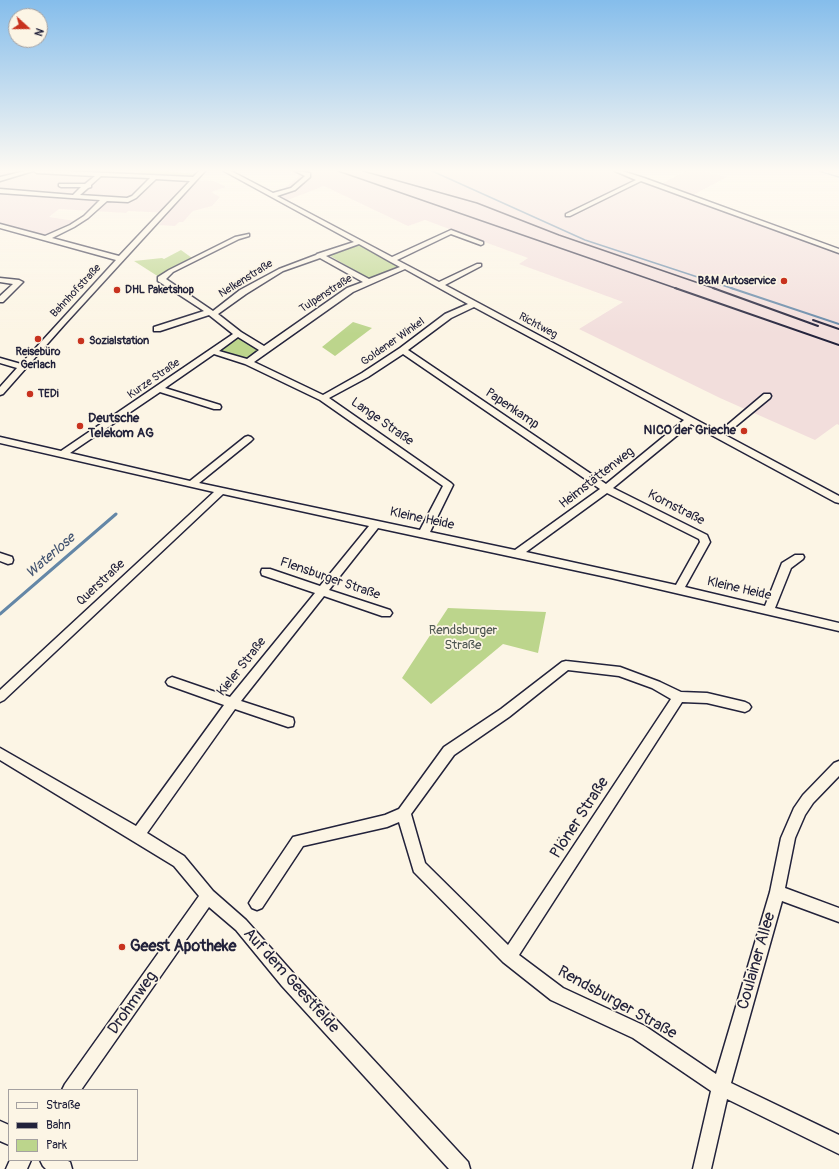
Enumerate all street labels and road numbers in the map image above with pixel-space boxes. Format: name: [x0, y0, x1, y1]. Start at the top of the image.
street label: Nelkenstraße: [217, 257, 275, 301]
street label: Bahnhofstraße: [48, 262, 104, 320]
street label: Tulpenstraße: [297, 272, 355, 316]
street label: Richtweg: [516, 310, 560, 342]
street label: Goldener Winkel: [359, 315, 427, 369]
street label: Kurze Straße: [125, 356, 183, 402]
street label: Papenkamp: [482, 385, 542, 433]
street label: Lange Straße: [348, 395, 416, 449]
street label: Heimstättenweg: [557, 444, 637, 512]
street label: Kornstraße: [645, 487, 707, 529]
street label: Kleine Heide: [388, 505, 456, 533]
street label: Flensburger Straße: [278, 555, 382, 603]
street label: Querstraße: [73, 557, 129, 609]
street label: Kleine Heide: [705, 574, 773, 604]
street label: Kieler Straße: [214, 634, 270, 700]
street label: Plöner Straße: [547, 774, 613, 862]
street label: Coulainer Allee: [734, 910, 780, 1012]
street label: Auf dem Geestfelde: [239, 925, 343, 1037]
street label: Rendsburger Straße: [554, 962, 680, 1044]
street label: Drohmweg: [104, 968, 162, 1038]

